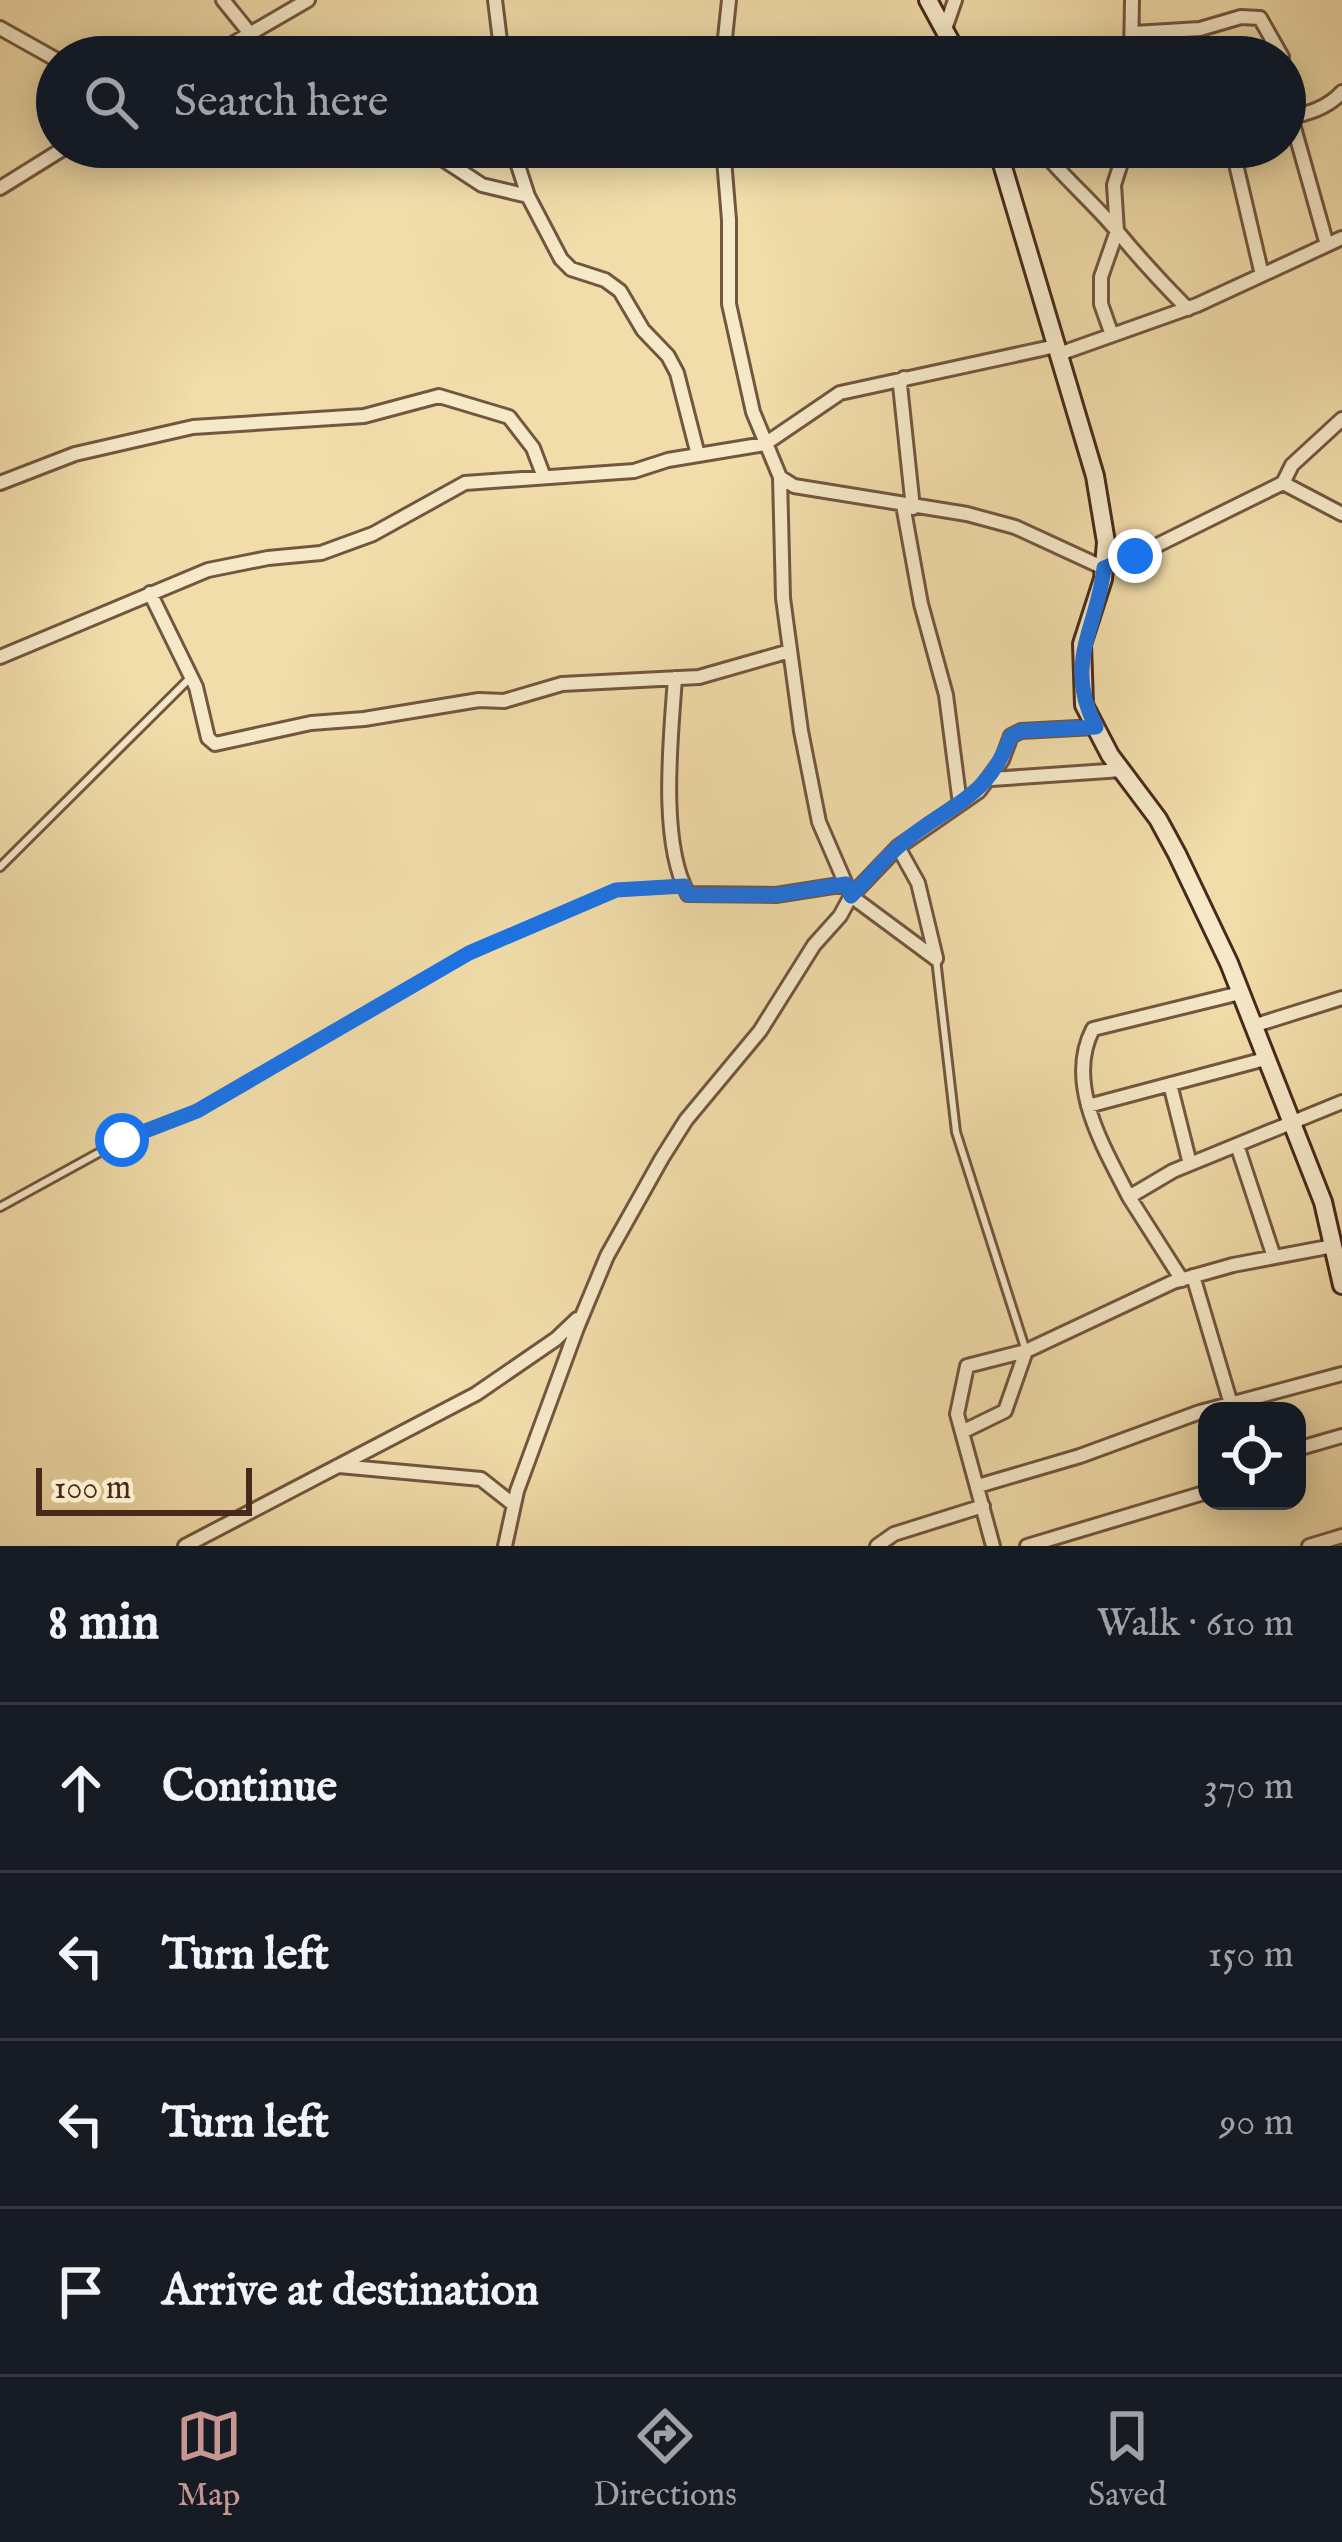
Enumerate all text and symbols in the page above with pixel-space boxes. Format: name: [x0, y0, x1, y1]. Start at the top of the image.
search box: [36, 36, 1306, 168]
icon: search: [78, 69, 144, 135]
text: Search here: [174, 74, 388, 131]
route end: [1108, 529, 1162, 583]
route start: [95, 1113, 149, 1167]
map controls: [1198, 1402, 1306, 1510]
button: locate: [1198, 1402, 1306, 1510]
scale bar: [36, 1462, 252, 1515]
text: 100 m: [54, 1468, 131, 1510]
text: 8 min: [48, 1592, 159, 1657]
text: Walk · 610 m: [1097, 1600, 1294, 1649]
icon: ahead: [48, 1755, 114, 1821]
text: Continue: [162, 1759, 337, 1816]
text: 370 m: [1203, 1763, 1294, 1812]
icon: left: [48, 1923, 114, 1989]
text: Turn left: [162, 1927, 329, 1984]
text: 150 m: [1208, 1931, 1294, 1980]
icon: left: [48, 2091, 114, 2157]
text: Turn left: [162, 2095, 329, 2152]
text: 90 m: [1219, 2099, 1294, 2148]
icon: arrive: [48, 2259, 114, 2325]
text: Arrive at destination: [162, 2263, 539, 2320]
tab: Map: [176, 2403, 242, 2517]
tab: Directions: [593, 2403, 737, 2517]
tab: Saved: [1088, 2403, 1166, 2517]

